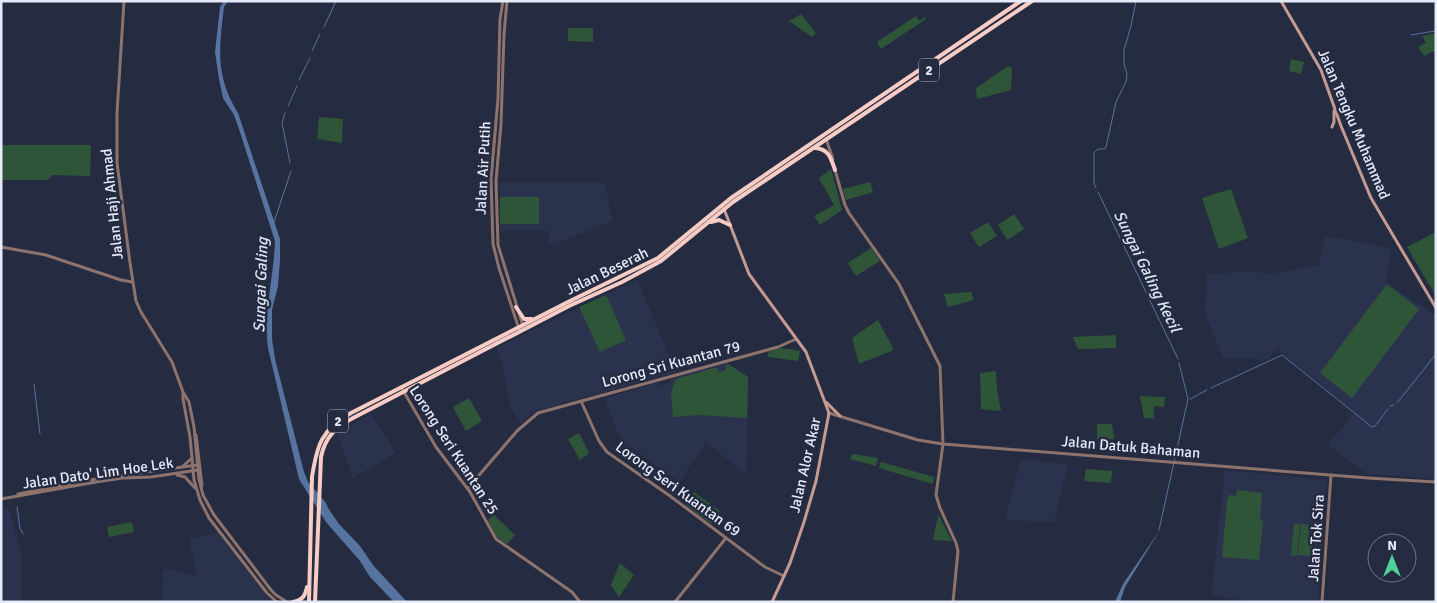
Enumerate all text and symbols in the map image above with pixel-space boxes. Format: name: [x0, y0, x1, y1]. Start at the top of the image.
street label: Jalan Tengku Muhammad: [1314, 46, 1394, 202]
road number: 2: [919, 58, 939, 82]
street label: Jalan Air Putih: [472, 121, 494, 215]
street label: Jalan Haji Ahmad: [97, 148, 127, 260]
water label: Sungai Galing Kecil: [1109, 207, 1186, 337]
water label: Sungai Galing: [249, 235, 273, 333]
street label: Jalan Beserah: [563, 243, 651, 299]
street label: Lorong Sri Kuantan 79: [600, 337, 742, 391]
street label: Lorong Seri Kuantan 25: [406, 382, 502, 518]
road number: 2: [328, 410, 348, 432]
street label: Jalan Alor Akar: [785, 415, 825, 514]
street label: Jalan Datuk Bahaman: [1061, 432, 1201, 462]
street label: Lorong Seri Kuantan 69: [612, 438, 744, 540]
street label: Jalan Dato' Lim Hoe Lek: [22, 453, 175, 492]
street label: Jalan Tok Sira: [1304, 494, 1328, 582]
north arrow: [1367, 533, 1417, 583]
text: N: [1387, 537, 1397, 554]

